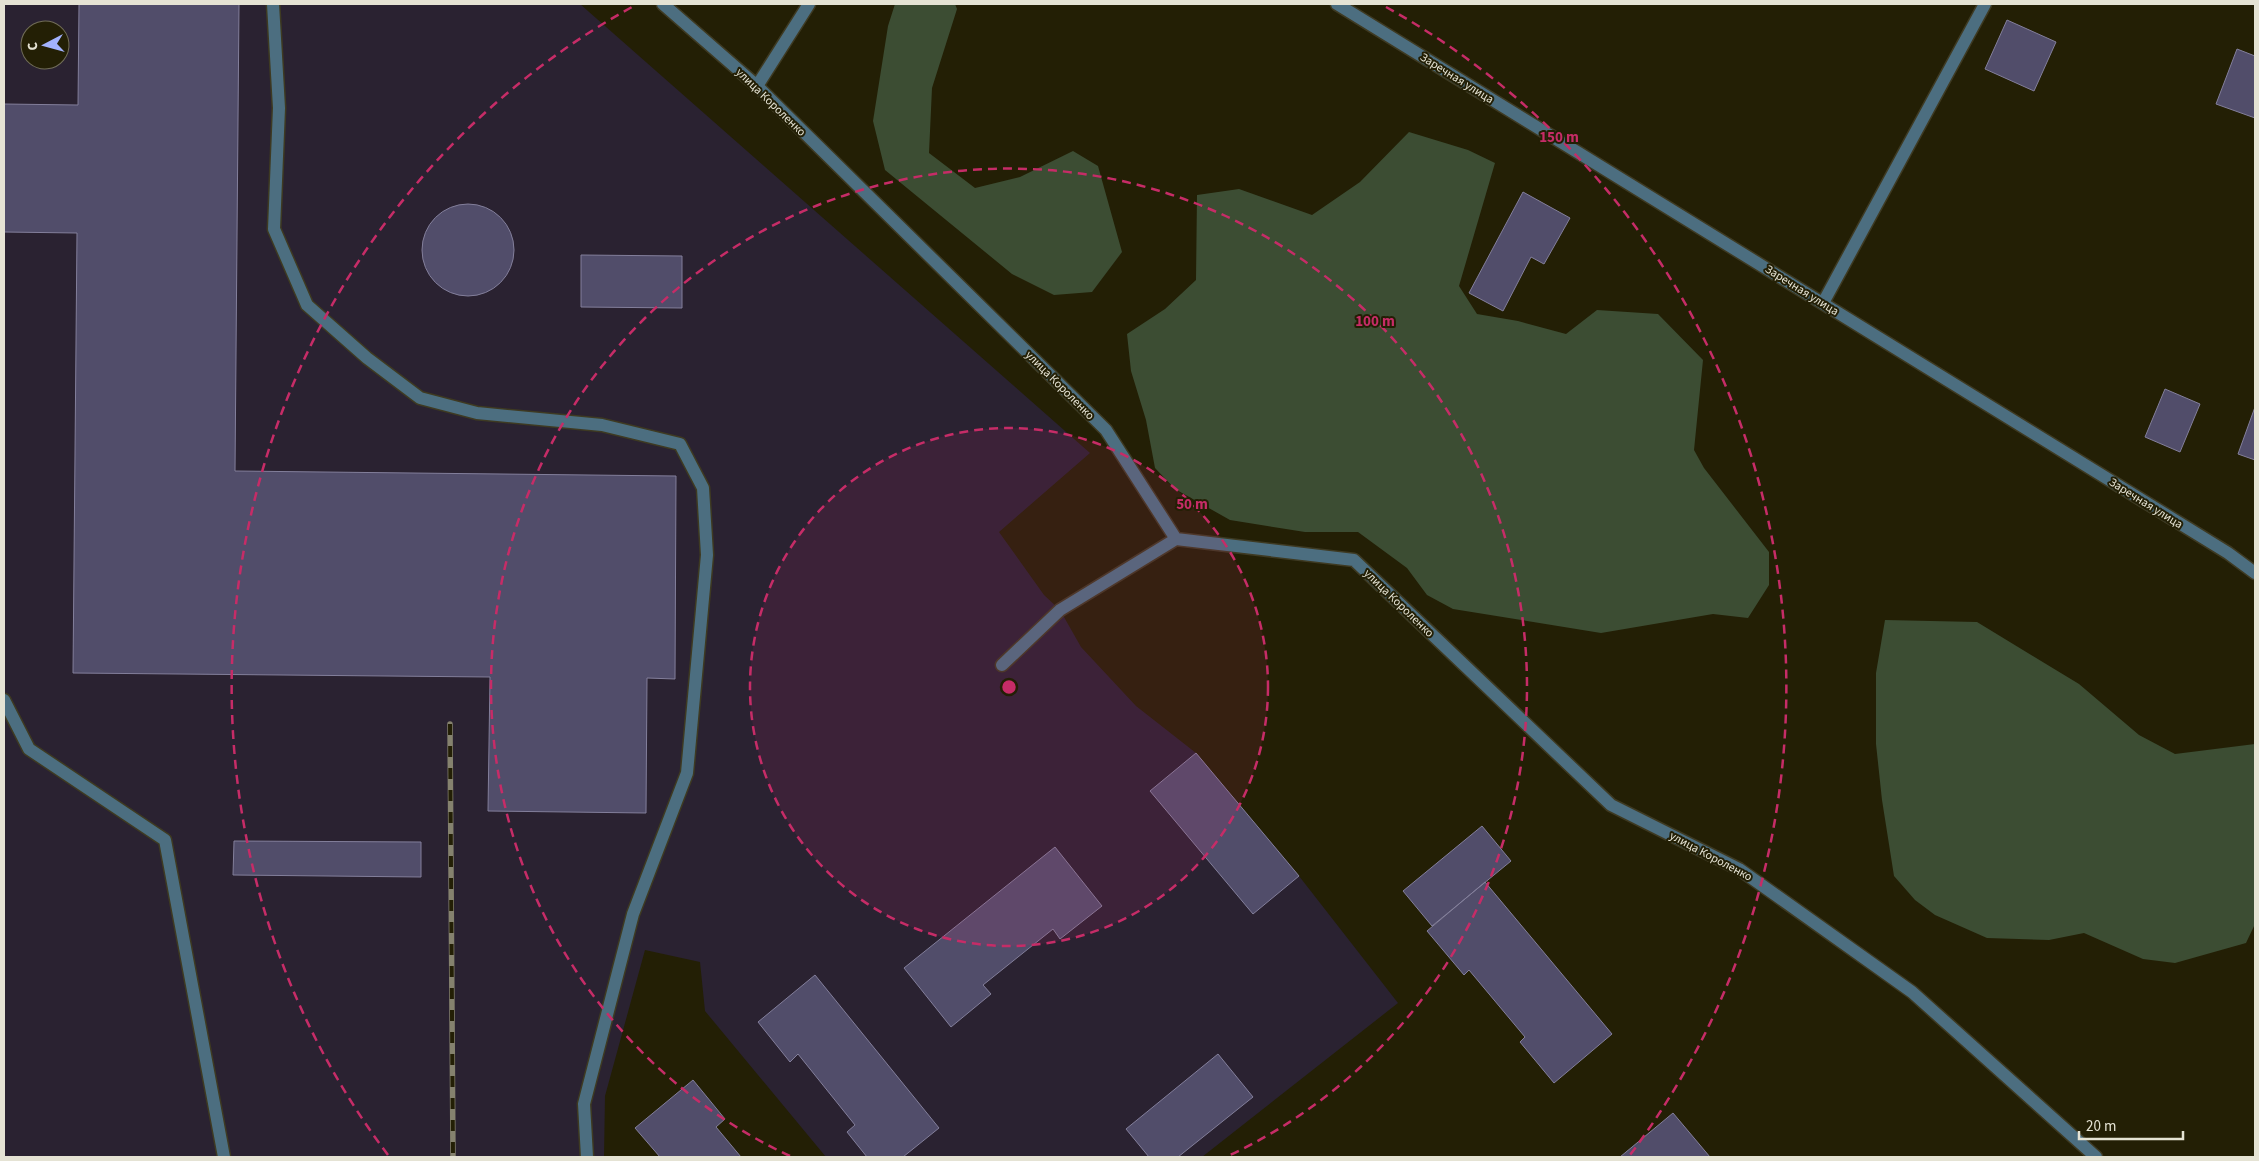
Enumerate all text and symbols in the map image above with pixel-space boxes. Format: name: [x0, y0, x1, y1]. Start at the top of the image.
north arrow: [20, 20, 70, 70]
text: С: [23, 41, 43, 51]
street label: Заречная улица: [1417, 49, 1497, 108]
street label: улица Короленко: [732, 64, 810, 140]
text: 150 m: [1539, 127, 1579, 148]
street label: Заречная улица: [1762, 261, 1842, 320]
text: 100 m: [1355, 311, 1395, 332]
street label: улица Короленко: [1021, 347, 1098, 424]
street label: Заречная улица: [2106, 474, 2186, 533]
text: 50 m: [1176, 494, 1208, 515]
street label: улица Короленко: [1360, 565, 1438, 641]
centre of rings: [1000, 678, 1018, 696]
street label: улица Короленко: [1666, 827, 1755, 885]
scale bar: [2079, 1108, 2183, 1140]
text: 20 m: [2086, 1116, 2116, 1137]

